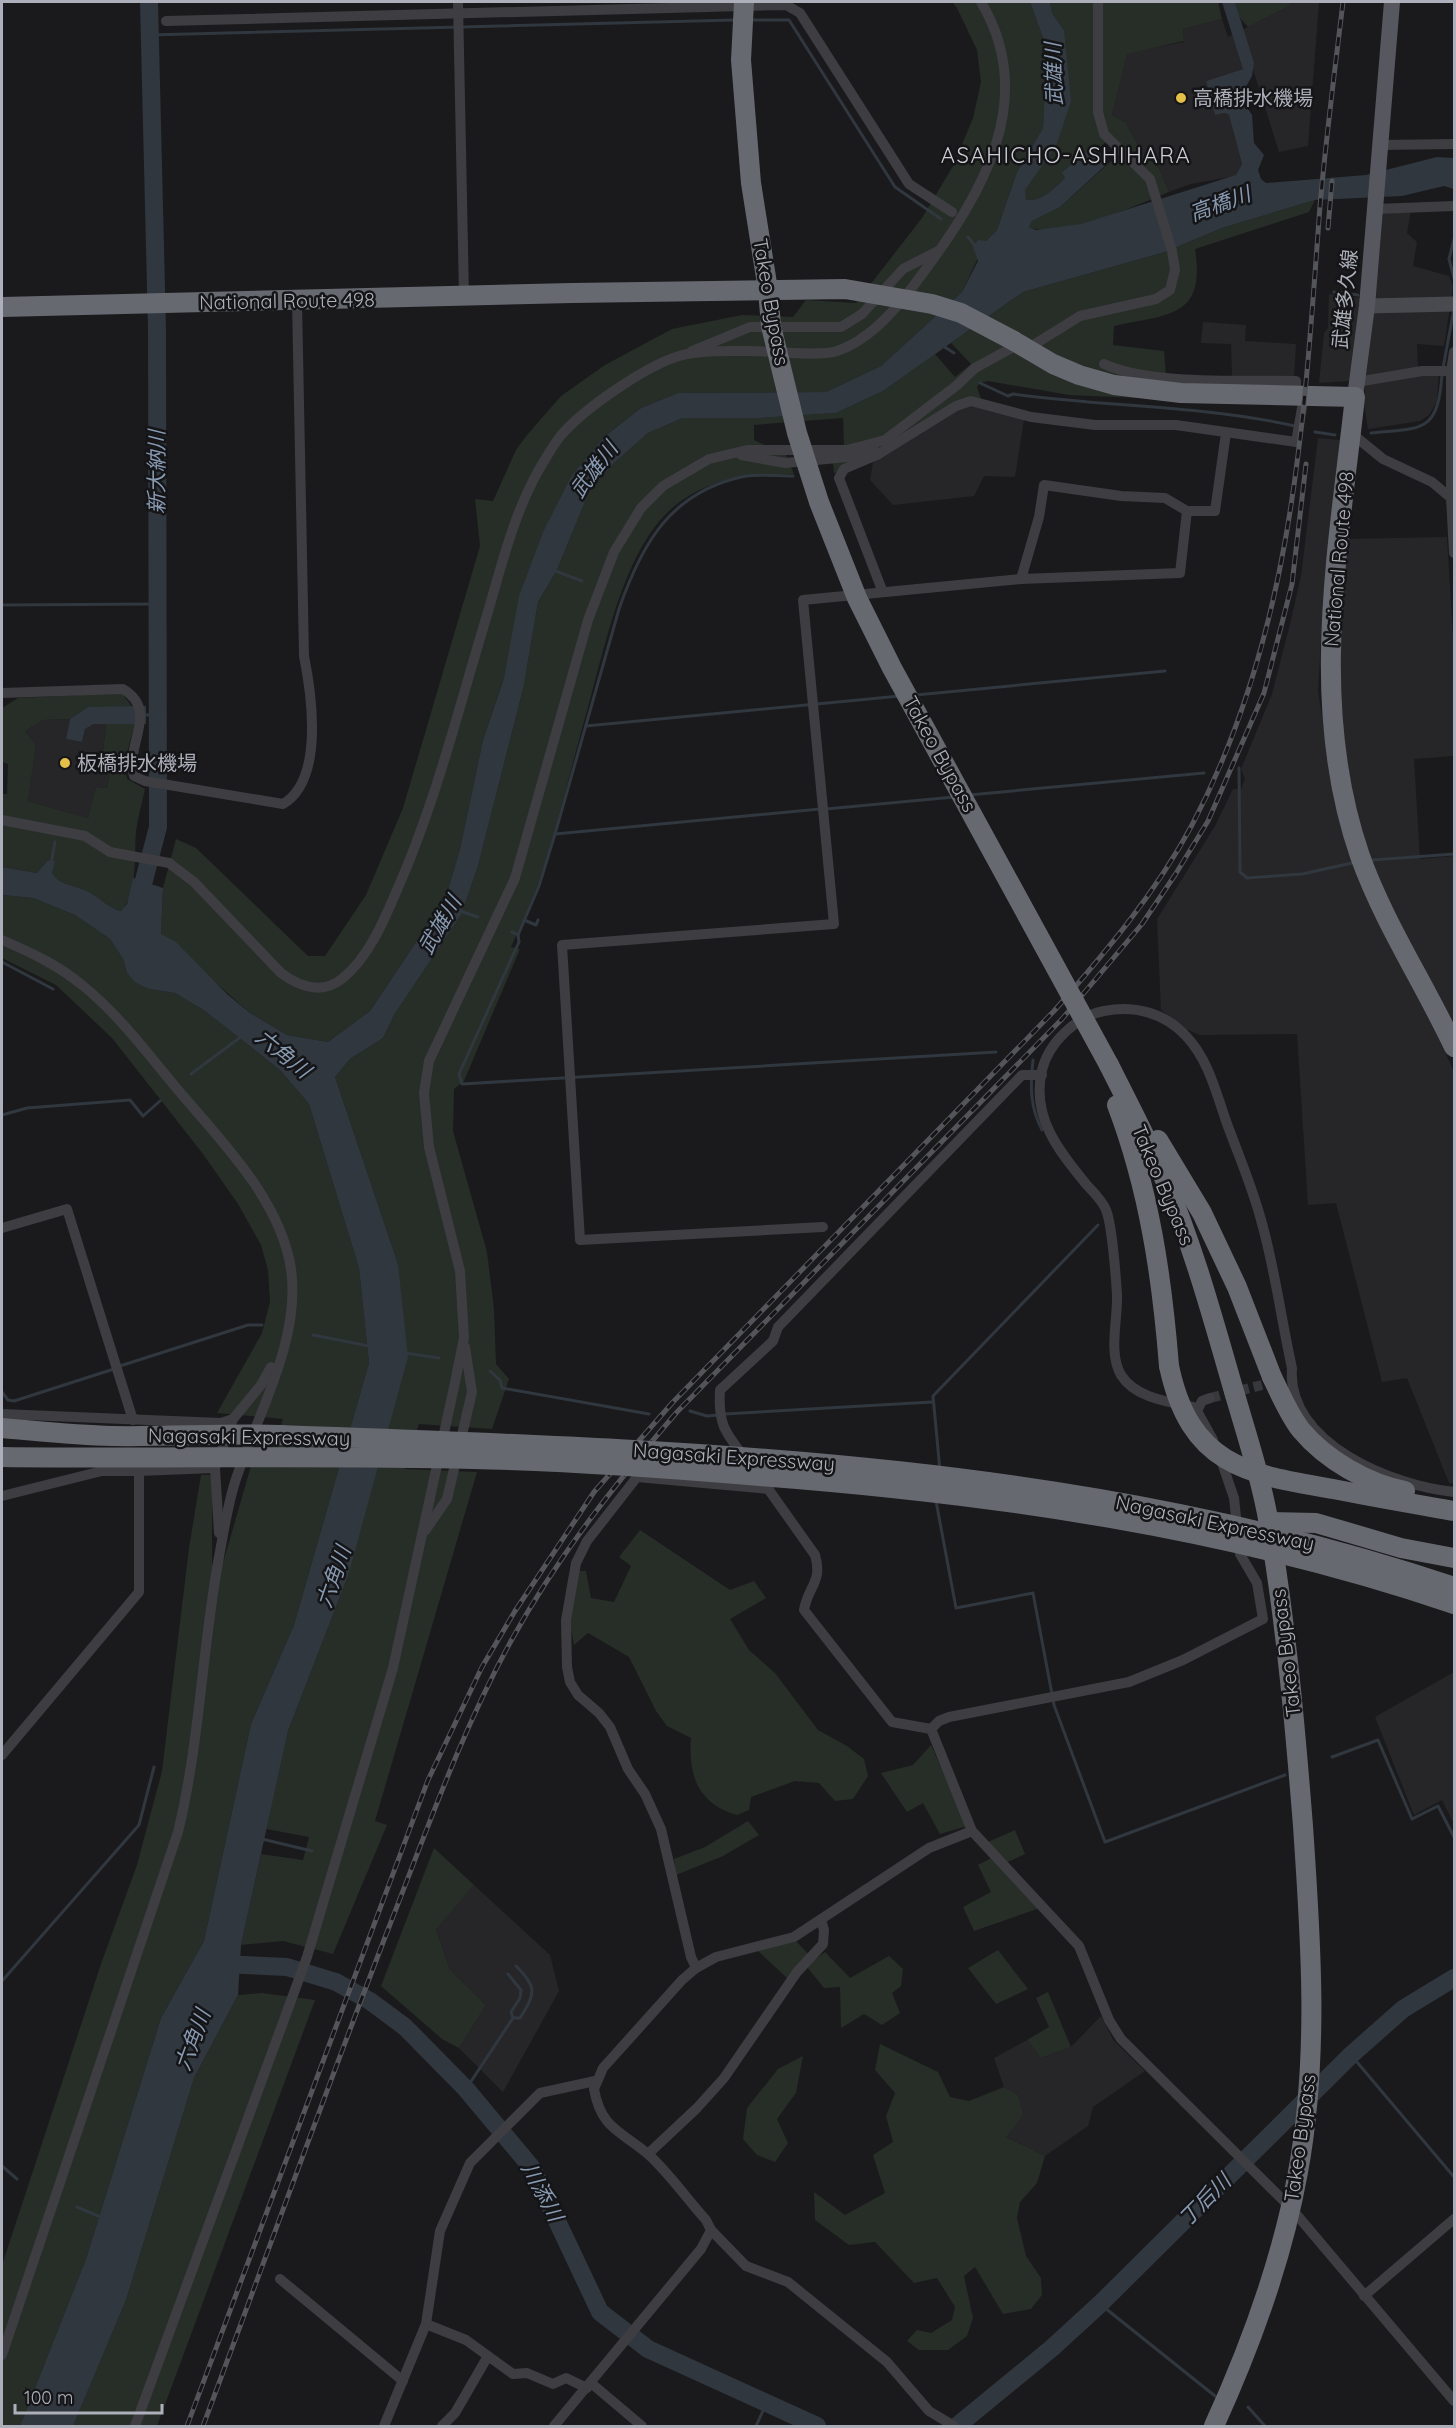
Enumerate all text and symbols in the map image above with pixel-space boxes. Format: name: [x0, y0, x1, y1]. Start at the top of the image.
water label: 武雄川: [1039, 40, 1067, 106]
place label: 高橋排水機場: [1193, 85, 1313, 110]
marker: 高橋排水機場: [1174, 91, 1188, 105]
district label: ASAHICHO-ASHIHARA: [941, 141, 1191, 169]
water label: 高橋川: [1186, 179, 1256, 226]
street label: Takeo Bypass: [748, 236, 795, 367]
street label: 武雄多久線: [1327, 248, 1362, 350]
street label: National Route 498: [199, 286, 375, 315]
water label: 新大納川: [143, 428, 169, 514]
water label: 武雄川: [564, 435, 624, 502]
street label: National Route 498: [1318, 470, 1359, 648]
street label: Takeo Bypass: [898, 691, 983, 816]
place label: 板橋排水機場: [77, 750, 197, 775]
marker: 板橋排水機場: [58, 756, 72, 770]
water label: 武雄川: [412, 889, 467, 958]
water label: 六角川: [251, 1023, 318, 1084]
street label: Takeo Bypass: [1127, 1121, 1200, 1249]
street label: Nagasaki Expressway: [148, 1422, 350, 1451]
street label: Nagasaki Expressway: [632, 1437, 836, 1476]
street label: Nagasaki Expressway: [1114, 1489, 1317, 1556]
water label: 六角川: [311, 1541, 356, 1611]
street label: Takeo Bypass: [1265, 1588, 1306, 1718]
water label: 六角川: [169, 2004, 216, 2074]
street label: Takeo Bypass: [1278, 2072, 1321, 2203]
water label: 川添川: [517, 2158, 570, 2227]
water label: 丁后川: [1173, 2166, 1237, 2231]
scale bar: [15, 2377, 162, 2415]
text: 100 m: [24, 2386, 73, 2409]

